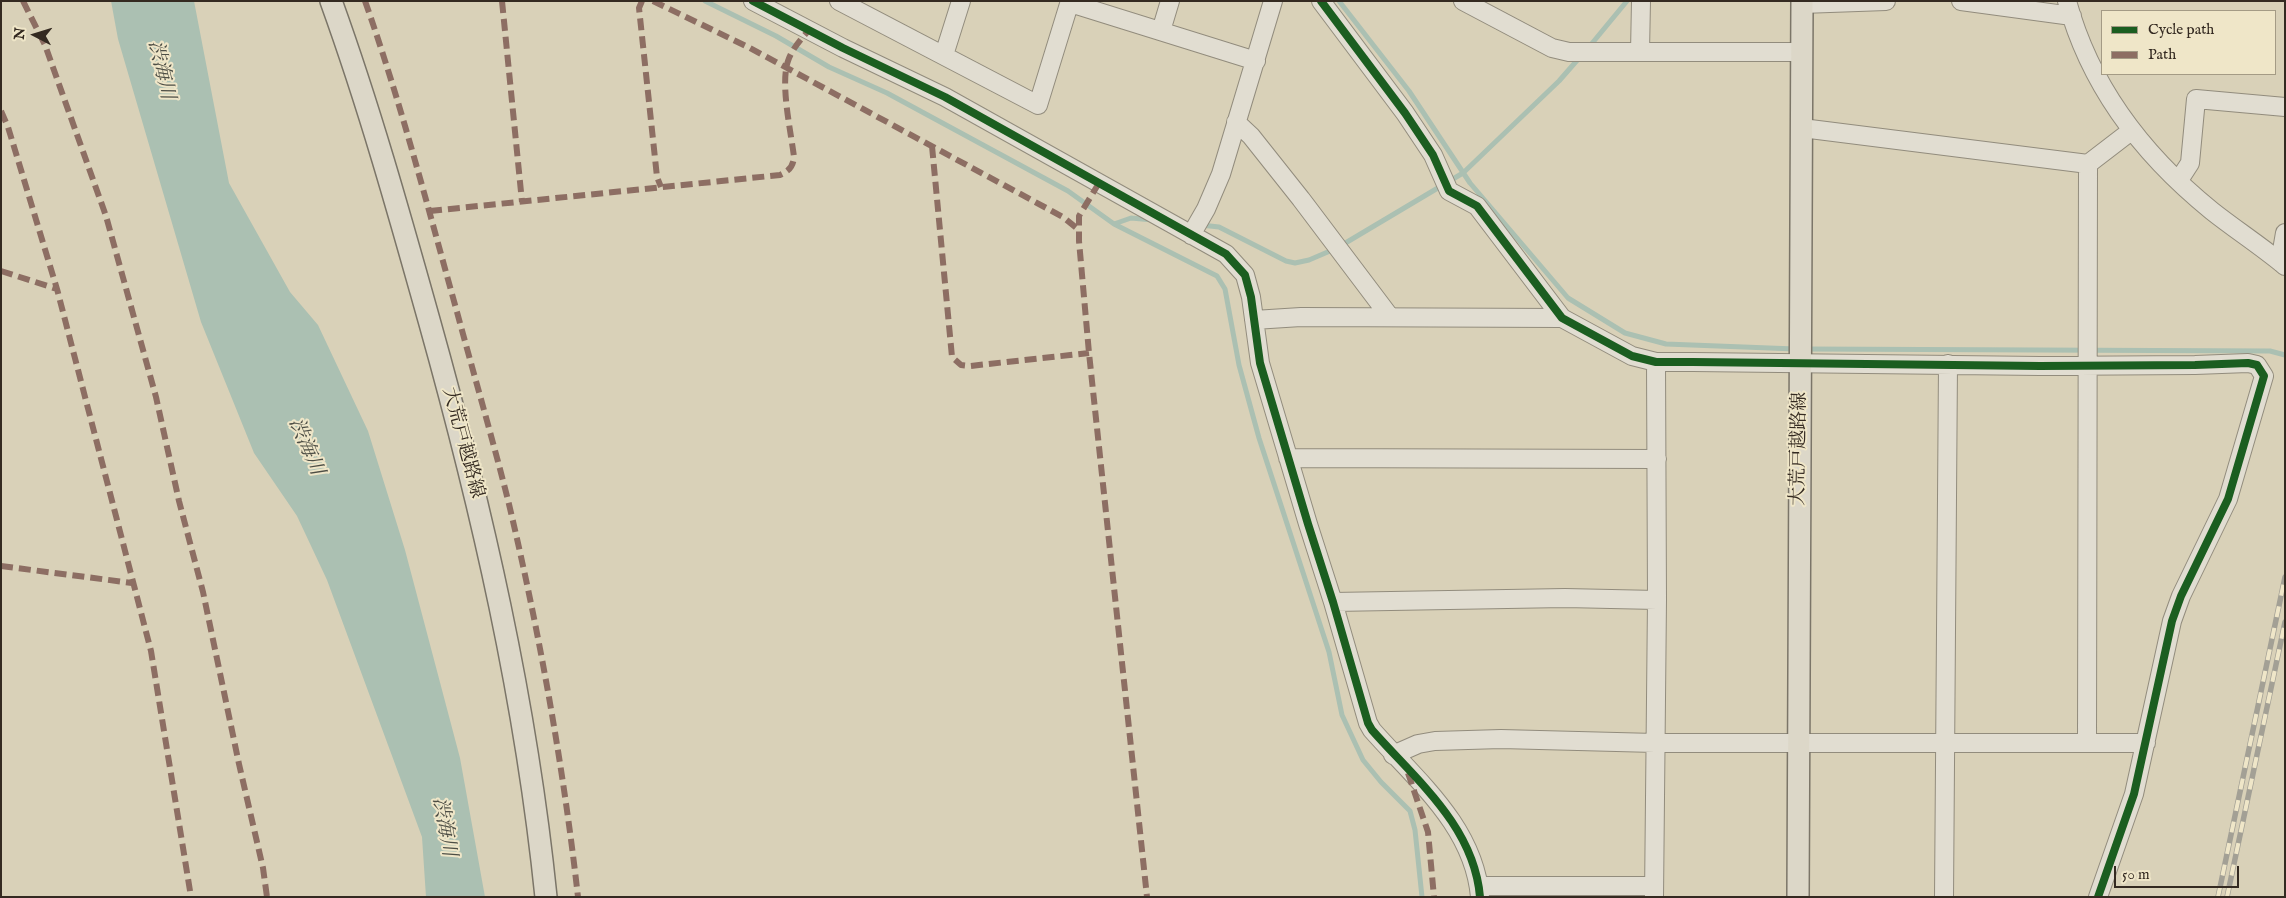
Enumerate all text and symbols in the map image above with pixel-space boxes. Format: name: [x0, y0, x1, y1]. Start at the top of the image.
north arrow: [10, 10, 60, 60]
legend: [2101, 10, 2276, 75]
text: Cycle path: [2148, 20, 2214, 39]
text: N: [11, 27, 30, 41]
water label: 渋海川: [142, 38, 178, 102]
text: Path: [2148, 45, 2176, 64]
street label: 大荒戸越路線: [436, 385, 488, 501]
street label: 大荒戸越路線: [1788, 392, 1812, 506]
water label: 渋海川: [282, 415, 328, 479]
water label: 渋海川: [426, 795, 460, 859]
scale bar: [2116, 856, 2241, 888]
text: 50 m: [2122, 865, 2150, 884]

